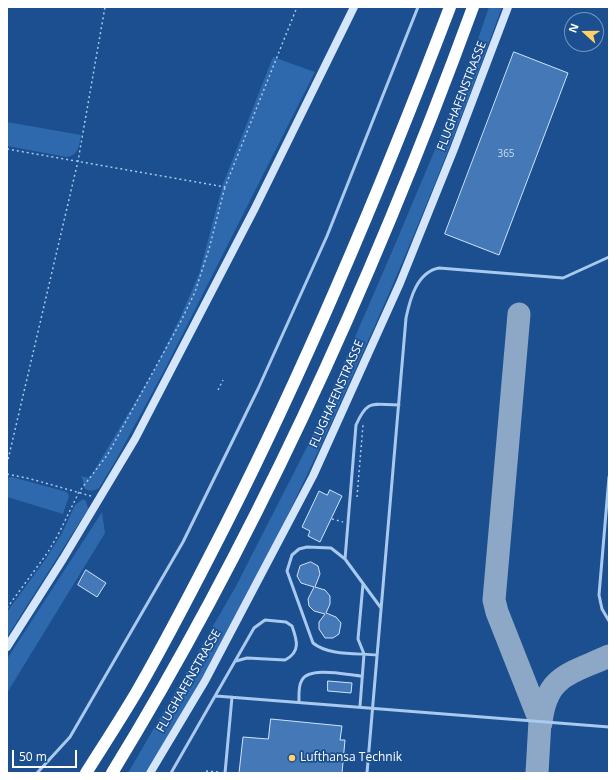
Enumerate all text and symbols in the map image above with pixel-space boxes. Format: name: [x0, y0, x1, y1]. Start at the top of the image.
north arrow: [564, 12, 604, 52]
text: N: [565, 21, 582, 35]
street label: FLUGHAFENSTRASSE: [434, 39, 490, 153]
house number: 365: [497, 148, 515, 160]
street label: FLUGHAFENSTRASSE: [307, 338, 367, 450]
street label: FLUGHAFENSTRASSE: [154, 627, 224, 735]
scale bar: [14, 742, 79, 768]
text: 50 m: [19, 748, 47, 765]
place label: Lufthansa Technik: [300, 751, 402, 765]
marker: Lufthansa Technik: [287, 753, 297, 763]

